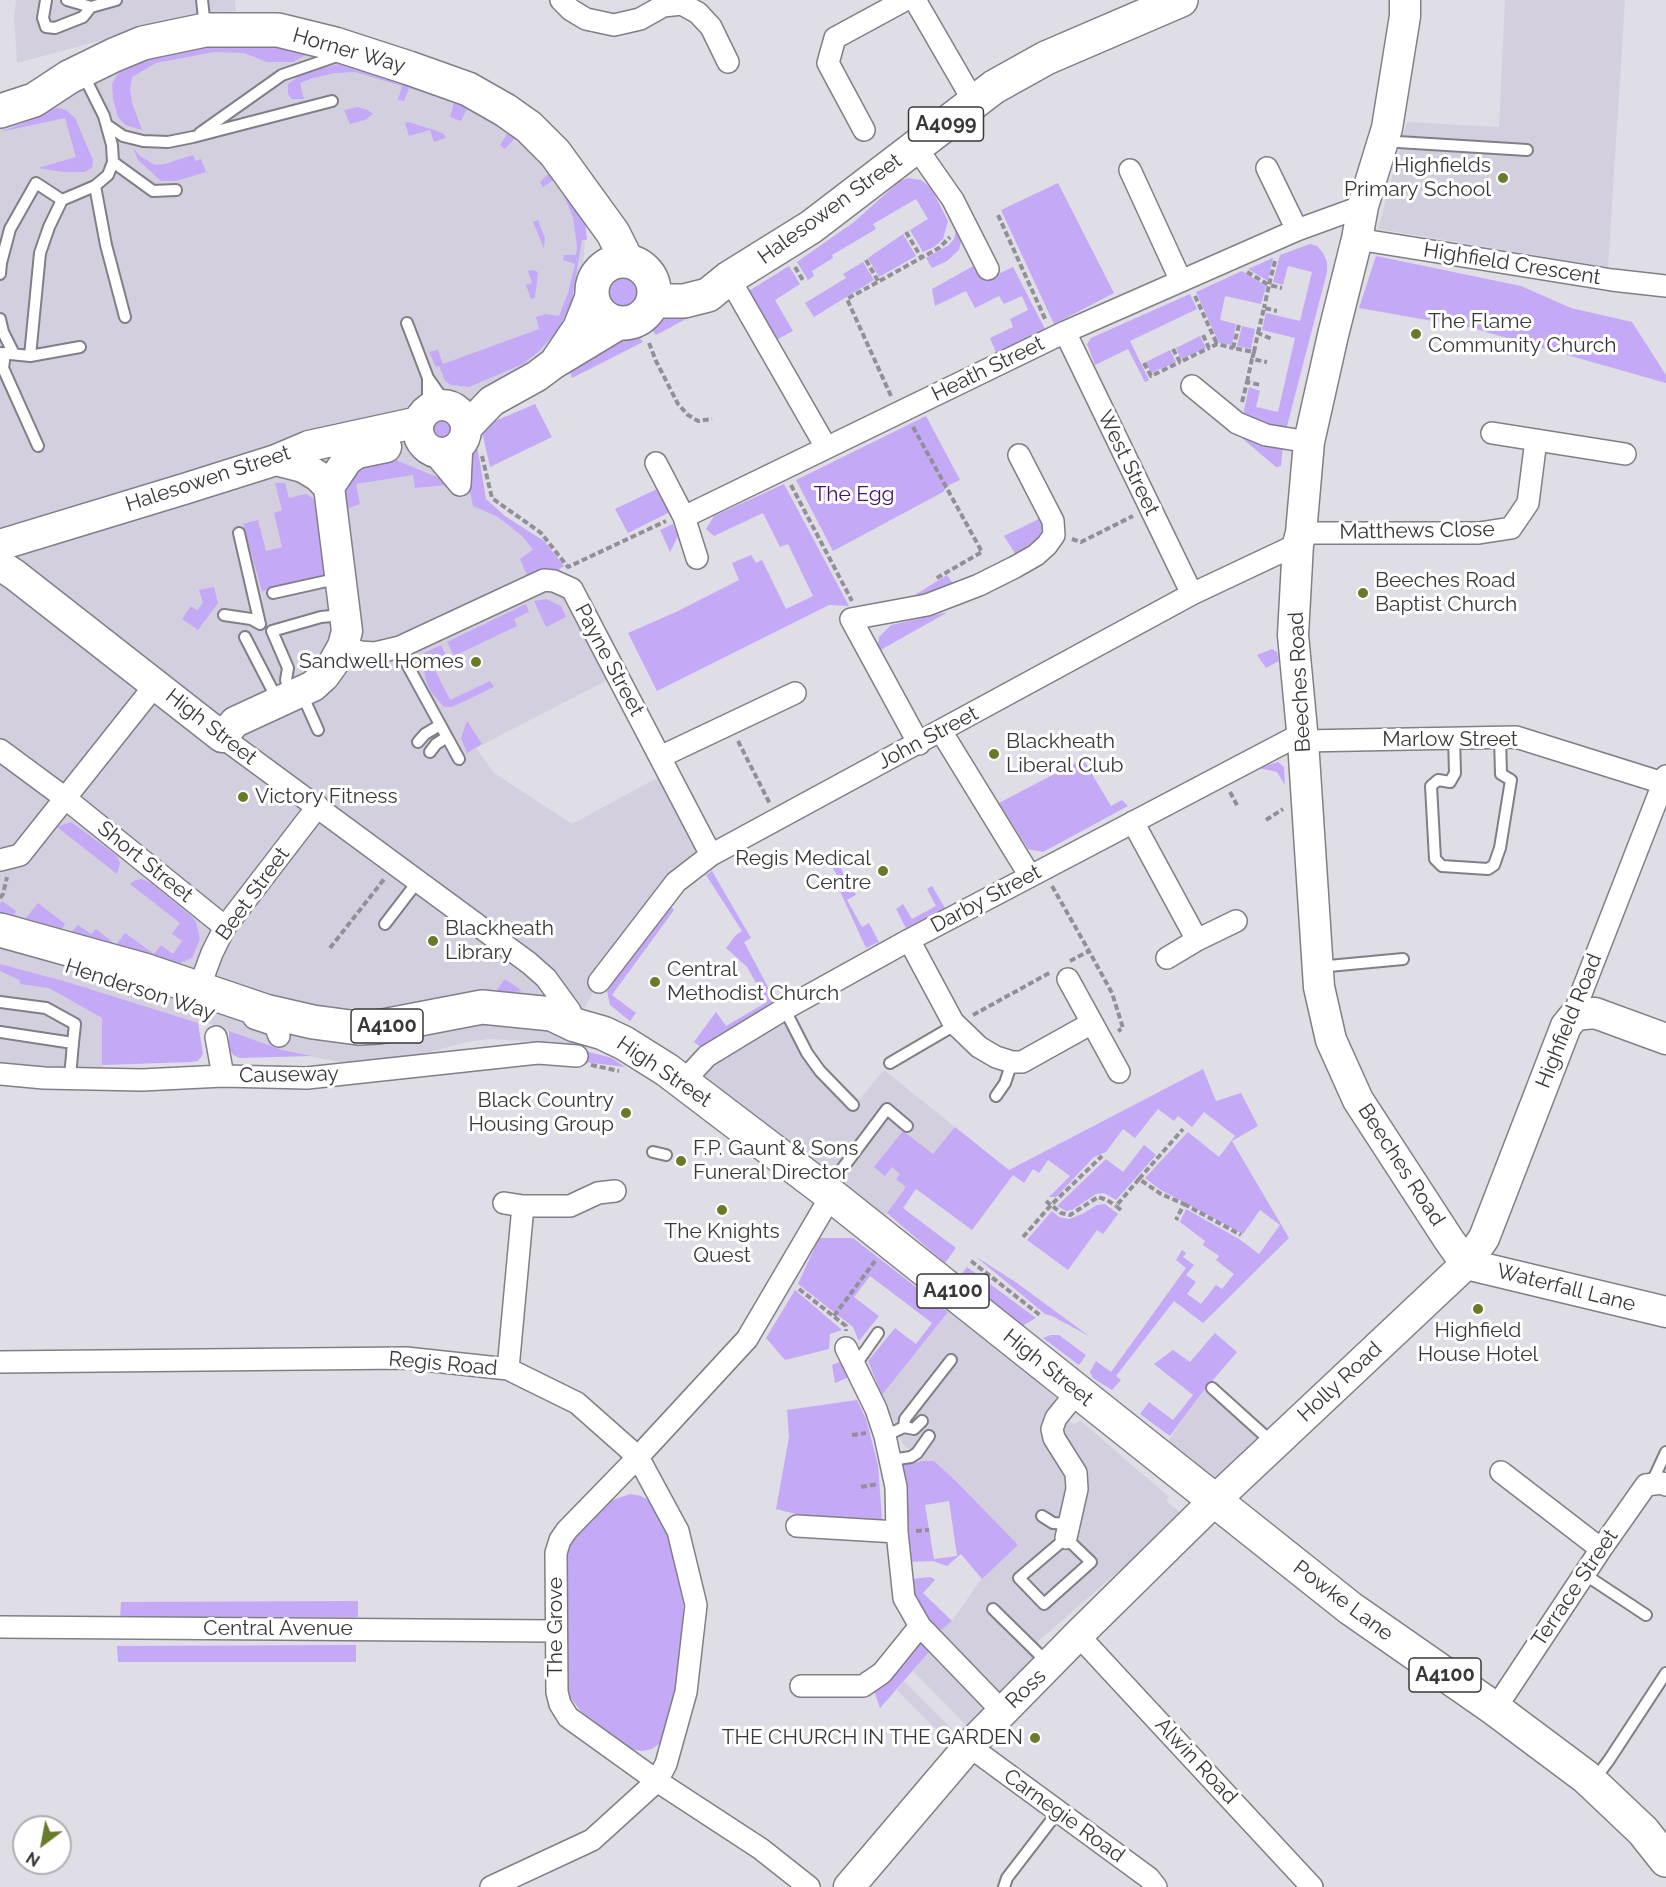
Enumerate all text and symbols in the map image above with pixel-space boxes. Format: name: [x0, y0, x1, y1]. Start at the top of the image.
street label: Horner Way: [290, 23, 408, 79]
road number: A4099: [908, 107, 984, 141]
street label: Halesowen Street: [753, 148, 907, 270]
place label: Highfields Primary School: [1344, 153, 1491, 203]
marker: Highfields Primary School: [1496, 171, 1510, 185]
street label: Highfield Crescent: [1422, 238, 1602, 290]
place label: The Flame Community Church: [1428, 309, 1616, 359]
marker: The Flame Community Church: [1409, 327, 1423, 341]
street label: Heath Street: [928, 331, 1048, 407]
street label: West Street: [1092, 406, 1164, 520]
street label: Halesowen Street: [122, 440, 294, 518]
park label: The Egg: [813, 482, 895, 508]
street label: Matthews Close: [1339, 517, 1495, 545]
place label: Beeches Road Baptist Church: [1375, 568, 1517, 618]
marker: Beeches Road Baptist Church: [1356, 586, 1370, 600]
street label: Payne Street: [569, 600, 649, 720]
street label: Beeches Road: [1284, 611, 1316, 753]
place label: Sandwell Homes: [299, 649, 464, 675]
marker: Sandwell Homes: [469, 655, 483, 669]
street label: High Street: [160, 684, 262, 770]
street label: John Street: [873, 701, 983, 775]
street label: Marlow Street: [1382, 727, 1518, 753]
place label: Blackheath Liberal Club: [1006, 729, 1123, 779]
marker: Blackheath Liberal Club: [987, 747, 1001, 761]
place label: Victory Fitness: [255, 784, 398, 810]
marker: Victory Fitness: [236, 790, 250, 804]
street label: Short Street: [92, 816, 198, 908]
street label: Beet Street: [211, 842, 295, 946]
place label: Regis Medical Centre: [735, 846, 871, 896]
street label: Darby Street: [927, 859, 1045, 939]
marker: Regis Medical Centre: [876, 864, 890, 878]
place label: Blackheath Library: [445, 916, 554, 966]
marker: Blackheath Library: [426, 934, 440, 948]
street label: Highfield Road: [1531, 950, 1607, 1092]
street label: Henderson Way: [62, 954, 218, 1026]
place label: Central Methodist Church: [667, 957, 839, 1007]
marker: Central Methodist Church: [648, 975, 662, 989]
road number: A4100: [351, 1009, 423, 1043]
street label: High Street: [612, 1031, 716, 1113]
street label: Causeway: [239, 1062, 339, 1088]
place label: Black Country Housing Group: [468, 1088, 614, 1138]
street label: Beeches Road: [1352, 1099, 1450, 1231]
marker: Black Country Housing Group: [619, 1106, 633, 1120]
place label: F.P. Gaunt & Sons Funeral Director: [693, 1136, 858, 1186]
marker: F.P. Gaunt & Sons Funeral Director: [674, 1154, 688, 1168]
marker: The Knights Quest: [715, 1203, 729, 1217]
place label: The Knights Quest: [664, 1219, 780, 1269]
street label: Waterfall Lane: [1494, 1259, 1638, 1317]
road number: A4100: [917, 1274, 989, 1308]
marker: Highfield House Hotel: [1471, 1302, 1485, 1316]
place label: Highfield House Hotel: [1418, 1318, 1538, 1368]
street label: High Street: [998, 1324, 1098, 1412]
street label: Holly Road: [1293, 1337, 1387, 1427]
street label: Regis Road: [388, 1347, 498, 1381]
street label: Terrace Street: [1526, 1524, 1624, 1652]
street label: Powke Lane: [1288, 1555, 1398, 1647]
street label: The Grove: [543, 1577, 569, 1677]
street label: Central Avenue: [203, 1616, 353, 1642]
road number: A4100: [1409, 1658, 1481, 1692]
street label: Ross: [1001, 1664, 1051, 1714]
street label: Alwin Road: [1150, 1712, 1242, 1810]
place label: THE CHURCH IN THE GARDEN: [722, 1725, 1023, 1751]
marker: THE CHURCH IN THE GARDEN: [1028, 1731, 1042, 1745]
street label: Carnegie Road: [999, 1764, 1129, 1868]
north arrow: [12, 1815, 72, 1875]
text: N: [23, 1848, 43, 1870]

